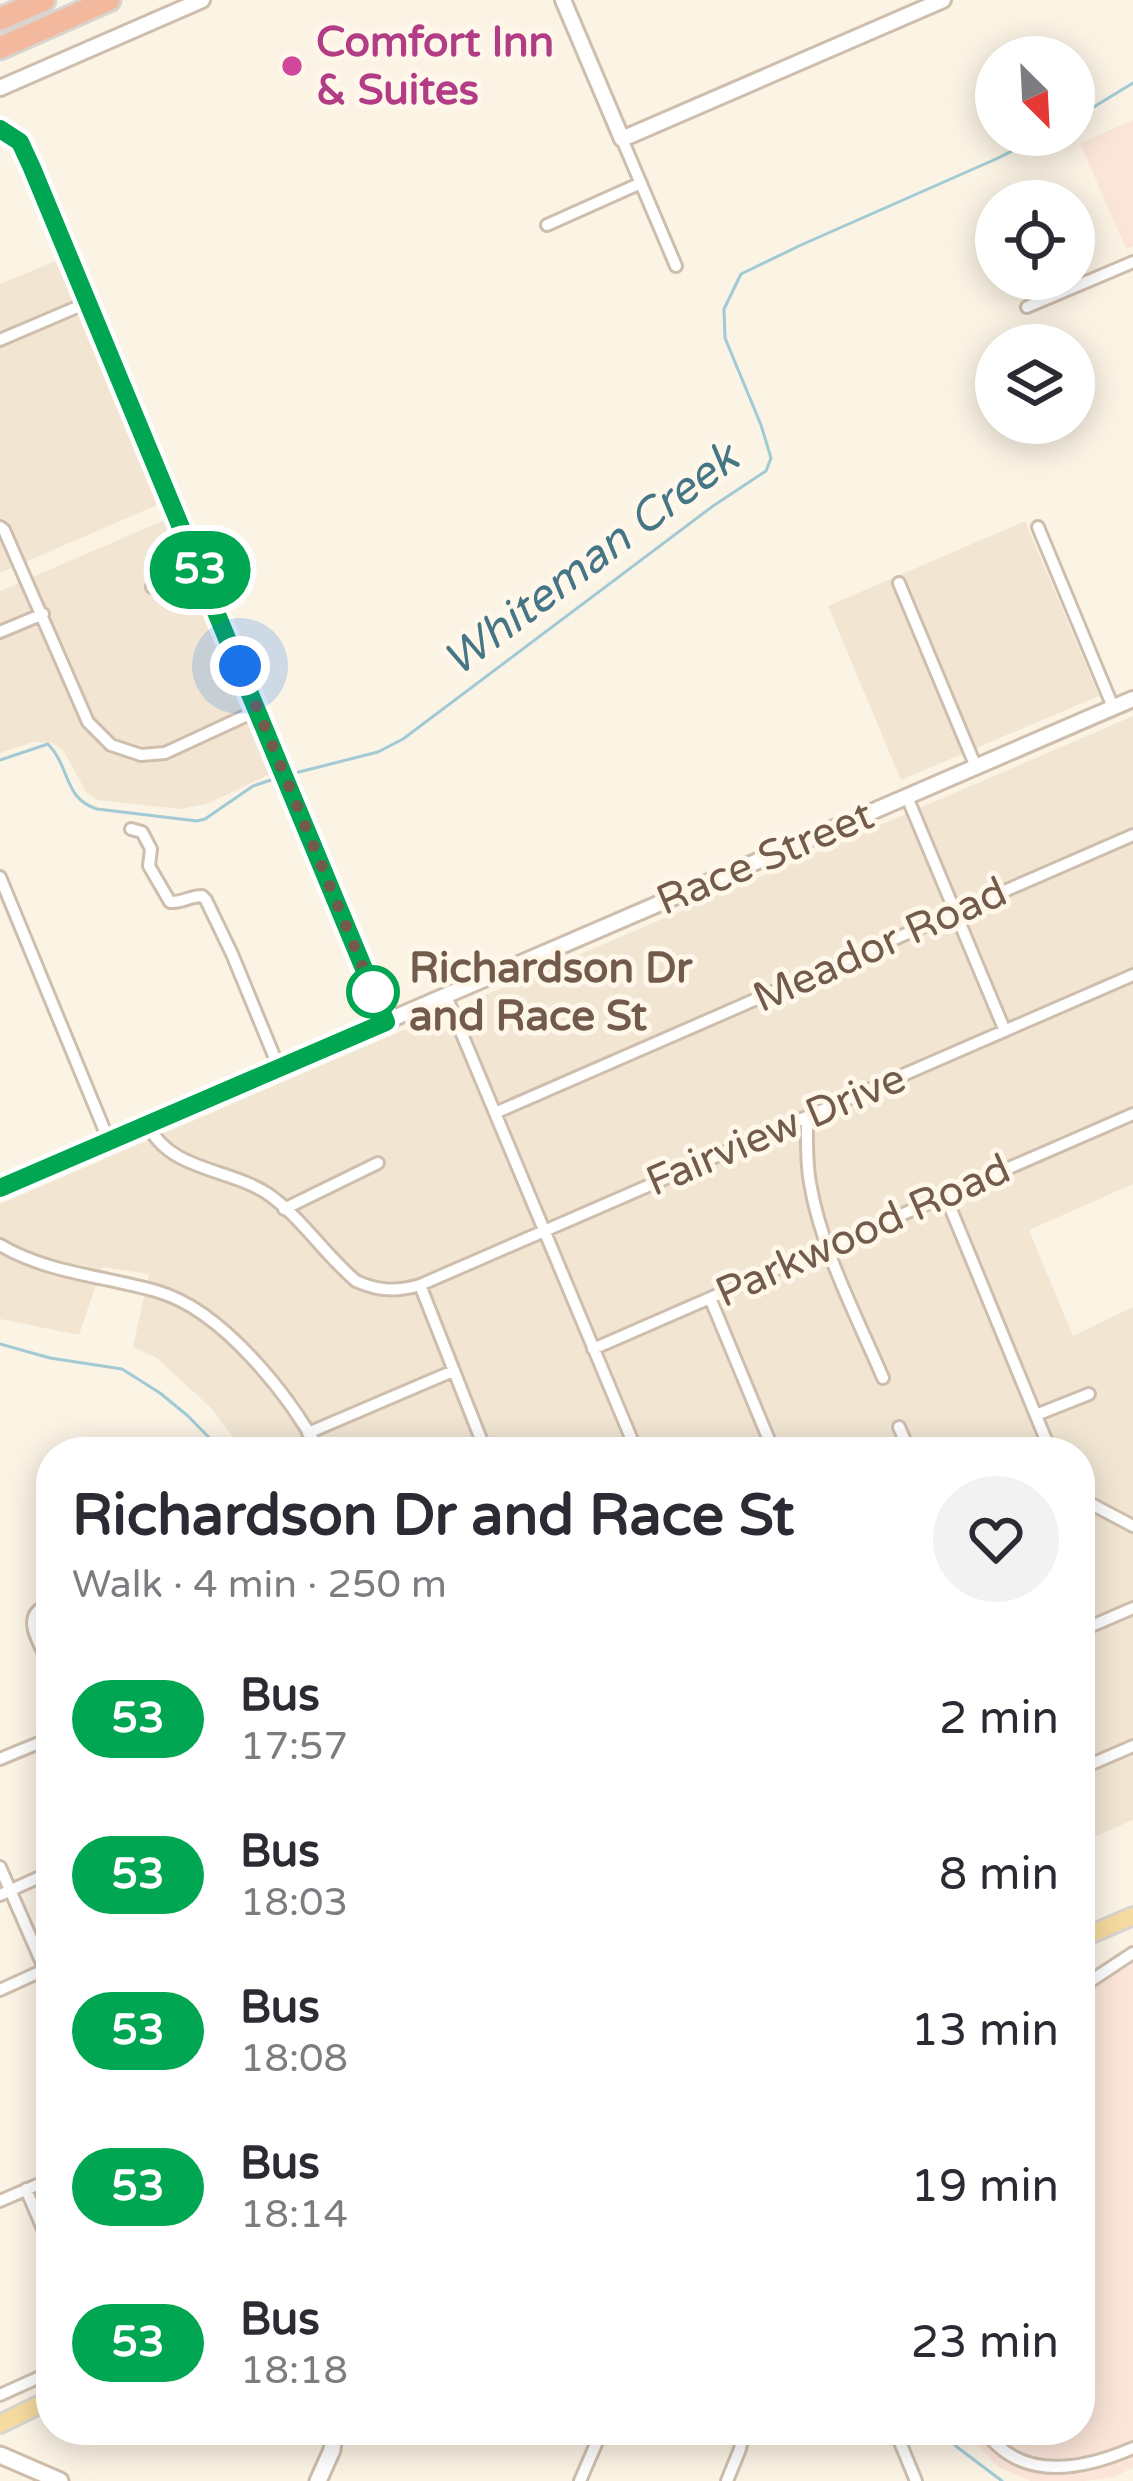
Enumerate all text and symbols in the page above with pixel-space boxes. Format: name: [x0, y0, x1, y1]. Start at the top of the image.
place label: Comfort Inn & Suites: [316, 17, 554, 116]
north arrow: [975, 36, 1095, 156]
map controls: [975, 36, 1095, 444]
marker: Comfort Inn & Suites: [279, 53, 305, 79]
button: locate: [975, 180, 1095, 300]
button: layers: [975, 324, 1095, 444]
water label: Whiteman Creek: [433, 429, 752, 688]
line badge: 53: [146, 531, 254, 609]
text: 53: [174, 544, 226, 595]
your location: [210, 636, 270, 696]
street label: Race Street: [649, 790, 881, 926]
street label: Meador Road: [745, 866, 1015, 1024]
place label: Richardson Dr and Race St: [409, 943, 693, 1042]
marker: Richardson Dr and Race St: [348, 967, 398, 1017]
street label: Fairview Drive: [639, 1053, 913, 1207]
street label: Parkwood Road: [708, 1143, 1018, 1319]
button: heart: [933, 1476, 1059, 1602]
text: Richardson Dr and Race St: [72, 1482, 794, 1550]
text: Walk · 4 min · 250 m: [72, 1561, 447, 1608]
text: Bus: [240, 1669, 320, 1723]
text: 2 min: [939, 1692, 1059, 1746]
text: 53: [112, 1693, 164, 1744]
text: 17:57: [240, 1723, 348, 1770]
text: Bus: [240, 1825, 320, 1879]
text: 8 min: [939, 1848, 1059, 1902]
text: 53: [112, 1849, 164, 1900]
text: 18:03: [240, 1879, 348, 1926]
text: Bus: [240, 1981, 320, 2035]
text: 13 min: [911, 2004, 1059, 2058]
text: 53: [112, 2005, 164, 2056]
text: 18:08: [240, 2035, 348, 2082]
text: Bus: [240, 2137, 320, 2191]
text: 19 min: [911, 2160, 1059, 2214]
text: 53: [112, 2161, 164, 2212]
text: 18:14: [240, 2191, 348, 2238]
text: Bus: [240, 2293, 320, 2347]
text: 23 min: [911, 2316, 1059, 2370]
text: 53: [112, 2317, 164, 2368]
text: 18:18: [240, 2347, 348, 2394]

